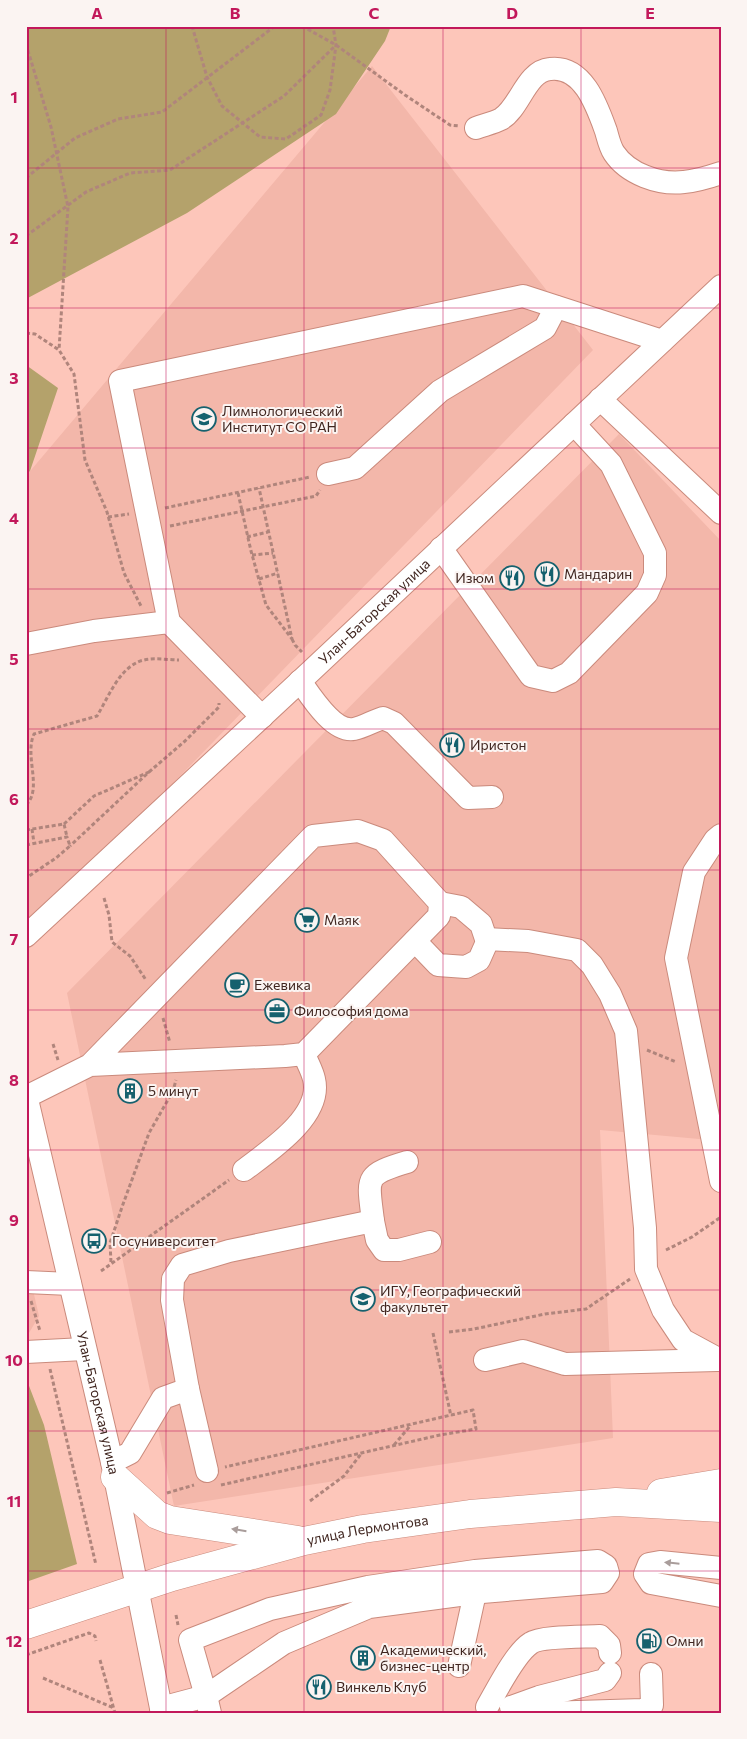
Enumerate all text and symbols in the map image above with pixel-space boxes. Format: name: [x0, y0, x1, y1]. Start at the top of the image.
text: A: [91, 3, 103, 22]
text: B: [230, 3, 241, 22]
text: C: [369, 3, 380, 22]
text: D: [506, 3, 518, 22]
text: E: [645, 3, 655, 22]
text: 1: [10, 87, 18, 106]
text: 2: [9, 228, 19, 247]
text: 3: [9, 368, 19, 387]
place label: Лимнологический Институт СО РАН: [222, 402, 343, 435]
school or university icon: Лимнологический Институт СО РАН: [191, 406, 217, 432]
text: 4: [9, 508, 19, 527]
street label: Улан-Баторская улица: [315, 555, 433, 668]
restaurant icon: Мандарин: [534, 561, 560, 587]
restaurant icon: Изюм: [499, 565, 525, 591]
place label: Мандарин: [564, 565, 632, 582]
place label: Изюм: [455, 569, 494, 586]
text: 5: [9, 649, 19, 668]
restaurant icon: Иристон: [439, 732, 465, 758]
place label: Иристон: [470, 736, 527, 753]
text: 6: [9, 789, 19, 808]
supermarket icon: Маяк: [294, 907, 320, 933]
place label: Маяк: [324, 911, 360, 928]
text: 7: [10, 929, 19, 948]
cafe icon: Ежевика: [224, 972, 250, 998]
place label: Ежевика: [254, 976, 311, 993]
office icon: Философия дома: [264, 998, 290, 1024]
place label: Философия дома: [294, 1002, 409, 1019]
text: 8: [9, 1070, 19, 1089]
building icon: 5 минут: [117, 1078, 143, 1104]
place label: 5 минут: [148, 1082, 199, 1099]
text: 9: [9, 1210, 19, 1229]
bus stop icon: Госуниверситет: [81, 1228, 107, 1254]
place label: Госуниверситет: [112, 1232, 216, 1249]
place label: ИГУ, Географический факультет: [380, 1282, 521, 1315]
school or university icon: ИГУ, Географический факультет: [350, 1286, 376, 1312]
street label: Улан-Баторская улица: [74, 1329, 123, 1476]
text: 10: [5, 1350, 23, 1369]
text: 11: [7, 1491, 21, 1510]
street label: улица Лермонтова: [305, 1511, 429, 1548]
one-way arrow: [230, 1526, 246, 1534]
one-way arrow: [664, 1559, 680, 1567]
fuel station icon: Омни: [636, 1628, 662, 1654]
text: 12: [6, 1631, 22, 1650]
place label: Омни: [666, 1632, 703, 1649]
place label: Академический, бизнес-центр: [380, 1641, 487, 1674]
building icon: Академический, бизнес-центр: [350, 1645, 376, 1671]
restaurant icon: Винкель Клуб: [306, 1674, 332, 1700]
place label: Винкель Клуб: [336, 1678, 427, 1695]

